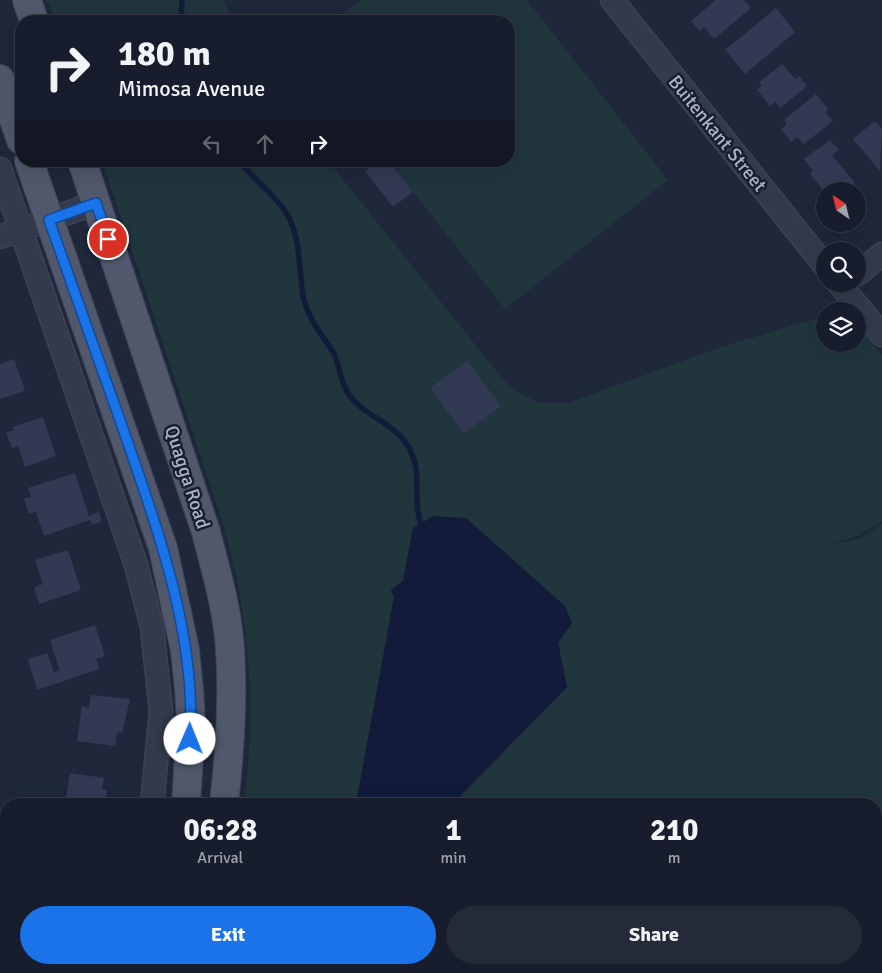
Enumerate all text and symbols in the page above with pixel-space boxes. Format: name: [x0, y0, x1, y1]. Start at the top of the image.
text: 180 m: [118, 32, 211, 75]
icon: right: [35, 35, 100, 100]
street label: Buitenkant Street: [663, 70, 772, 197]
text: Mimosa Avenue: [118, 75, 265, 102]
icon: left: [198, 130, 226, 158]
icon: ahead: [251, 130, 279, 158]
icon: right: [304, 130, 332, 158]
north arrow: [816, 182, 866, 232]
map controls: [816, 182, 866, 352]
pin: [87, 218, 129, 260]
icon: arrive: [94, 225, 122, 253]
button: search: [816, 242, 866, 292]
button: layers: [816, 302, 866, 352]
street label: Quagga Road: [159, 423, 215, 532]
position arrow: [163, 712, 215, 764]
text: 06:28: [183, 812, 257, 849]
text: 1: [445, 812, 462, 849]
text: 210: [650, 812, 698, 849]
text: Arrival: [197, 848, 243, 868]
text: min: [441, 848, 466, 868]
text: m: [668, 848, 681, 868]
button: Exit: [20, 906, 436, 964]
button: Share: [446, 906, 862, 964]

